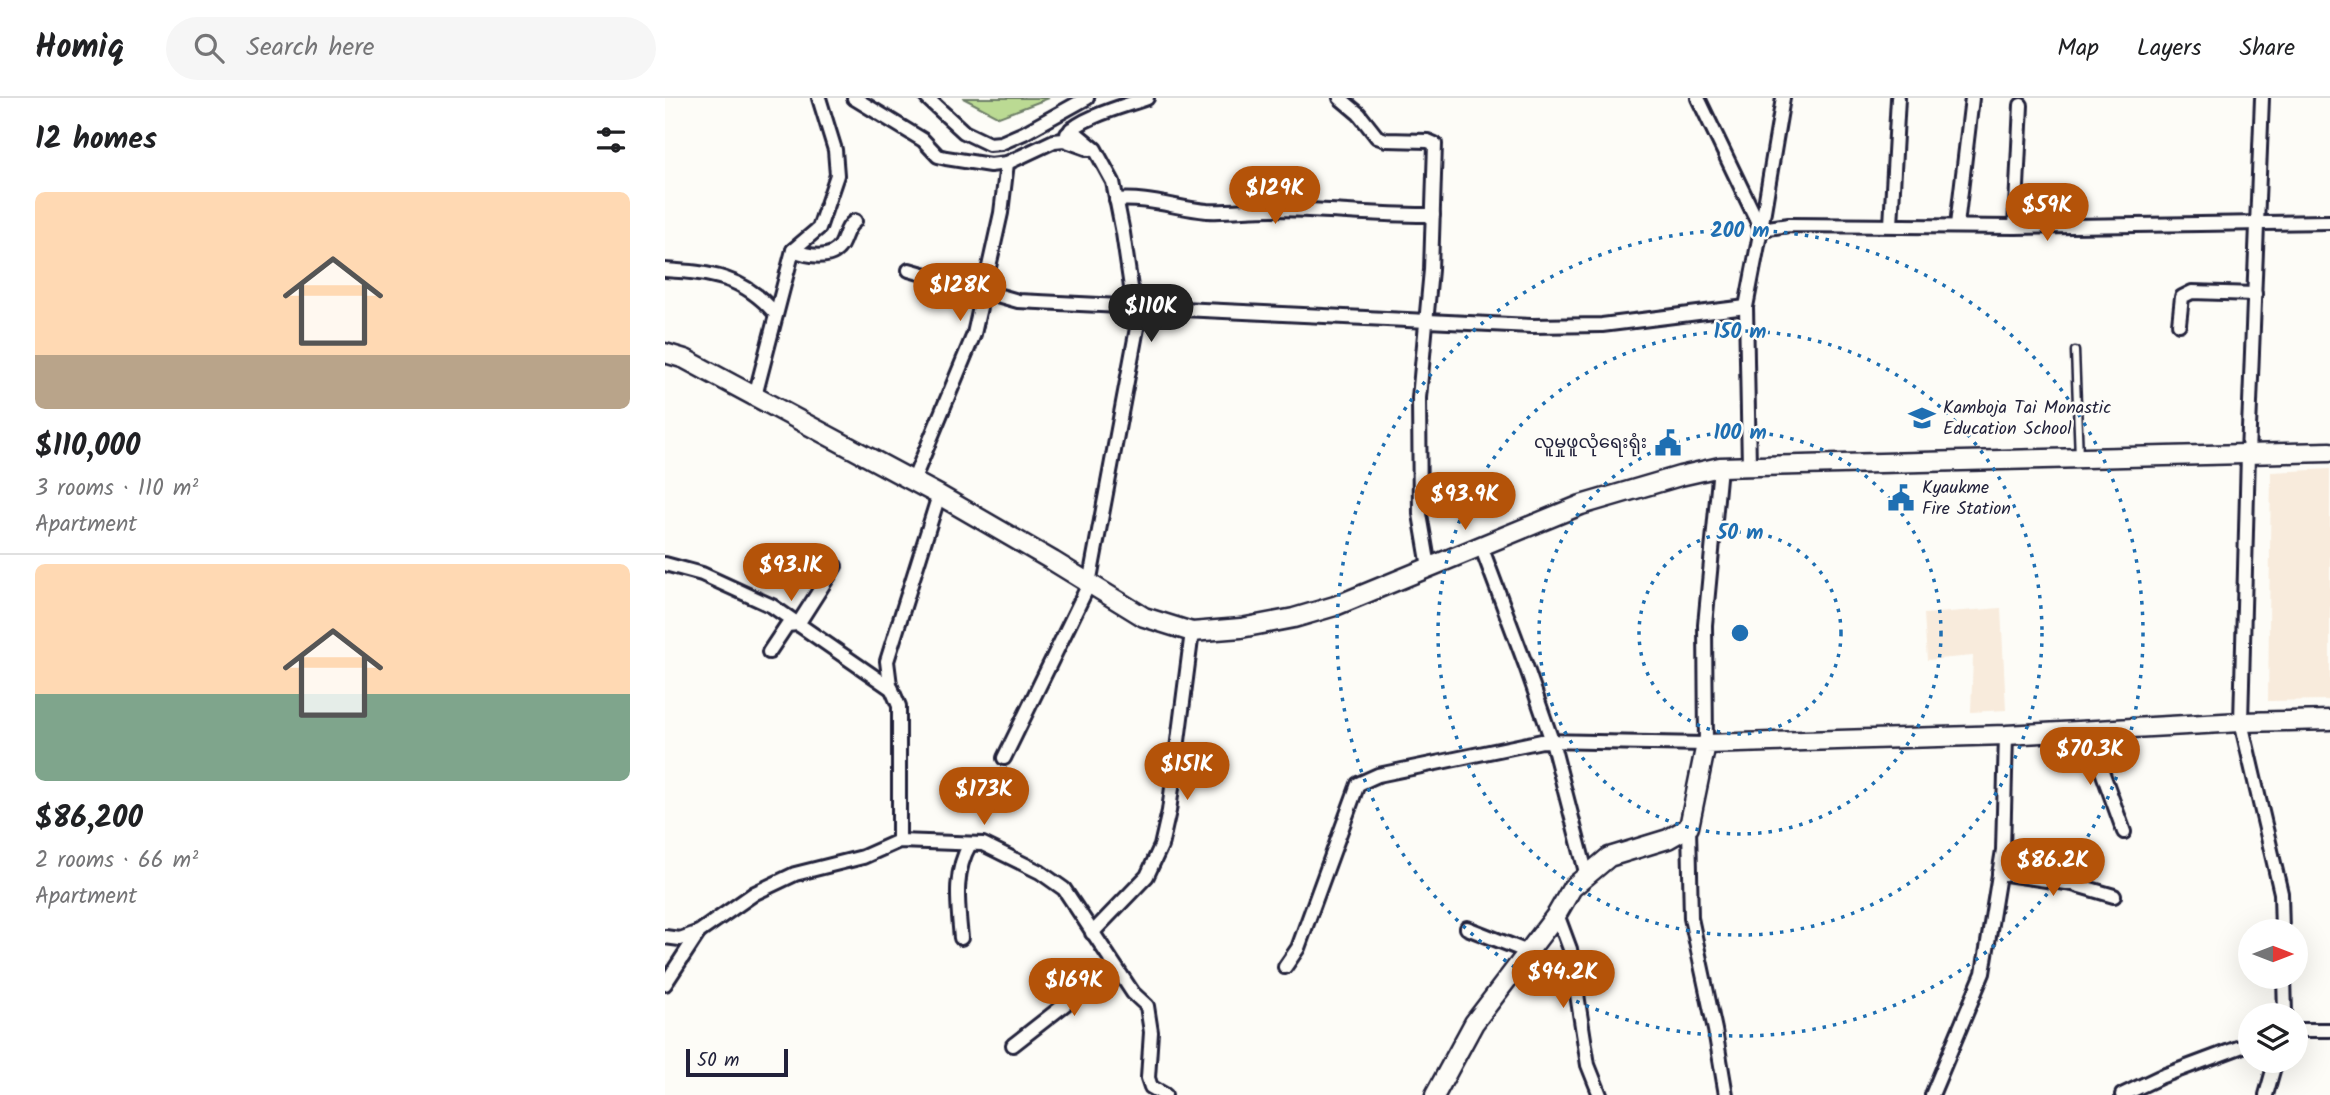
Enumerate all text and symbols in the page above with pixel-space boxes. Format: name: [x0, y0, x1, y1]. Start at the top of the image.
search box: [166, 17, 656, 80]
text: Homiq: [35, 22, 124, 75]
text: Search here: [246, 27, 374, 69]
icon: search: [190, 29, 228, 67]
text: Map: [2057, 29, 2099, 68]
text: Layers: [2137, 29, 2201, 68]
text: Share: [2239, 29, 2295, 68]
text: 12 homes: [35, 116, 157, 164]
icon: filters: [592, 121, 630, 159]
pin: $129K: [1226, 166, 1324, 226]
text: $129K: [1245, 171, 1305, 207]
pin: $59K: [2006, 184, 2088, 243]
text: $59K: [2022, 188, 2072, 224]
text: 200 m: [1710, 215, 1770, 248]
icon: home: [270, 238, 396, 364]
pin: $128K: [911, 264, 1009, 323]
text: $128K: [929, 268, 991, 304]
pin: $110K: [1102, 285, 1200, 344]
text: $110K: [1124, 289, 1178, 325]
text: 150 m: [1713, 316, 1767, 349]
place label: Kamboja Tai Monastic Education School: [1943, 394, 2111, 444]
school or university icon: Kamboja Tai Monastic Education School: [1907, 403, 1937, 433]
text: 100 m: [1713, 417, 1767, 450]
text: $110,000: [35, 423, 140, 471]
public building icon: လူမှုဖူလုံရေးရုံး: [1653, 428, 1683, 458]
place label: လူမှုဖူလုံရေးရုံး: [1534, 429, 1647, 458]
text: 3 rooms · 110 m²: [35, 471, 198, 507]
pin: $93.9K: [1408, 472, 1522, 532]
place label: Kyaukme Fire Station: [1922, 474, 2011, 524]
text: $93.9K: [1431, 477, 1499, 513]
public building icon: Kyaukme Fire Station: [1886, 483, 1916, 513]
text: Apartment: [35, 507, 137, 543]
text: 50 m: [1716, 517, 1763, 550]
pin: $93.1K: [734, 544, 848, 603]
text: $93.1K: [759, 548, 823, 584]
icon: home: [270, 610, 396, 736]
centre of rings: [1728, 621, 1752, 645]
pin: $70.3K: [2033, 728, 2147, 787]
text: $70.3K: [2056, 732, 2124, 768]
pin: $151K: [1138, 742, 1236, 802]
text: $151K: [1161, 747, 1214, 783]
pin: $173K: [935, 768, 1033, 827]
text: $173K: [955, 772, 1013, 808]
text: $86,200: [35, 795, 143, 843]
pin: $86.2K: [1996, 838, 2110, 898]
text: 2 rooms · 66 m²: [35, 843, 198, 879]
text: $86.2K: [2017, 843, 2089, 879]
text: Apartment: [35, 879, 137, 915]
north arrow: [2238, 919, 2308, 989]
map controls: [2238, 919, 2308, 1073]
pin: $94.2K: [1506, 950, 1620, 1010]
text: $94.2K: [1528, 955, 1598, 991]
pin: $169K: [1025, 958, 1123, 1018]
text: $169K: [1045, 963, 1103, 999]
button: layers: [2238, 1003, 2308, 1073]
scale bar: [686, 1046, 787, 1078]
text: 50 m: [697, 1046, 739, 1076]

